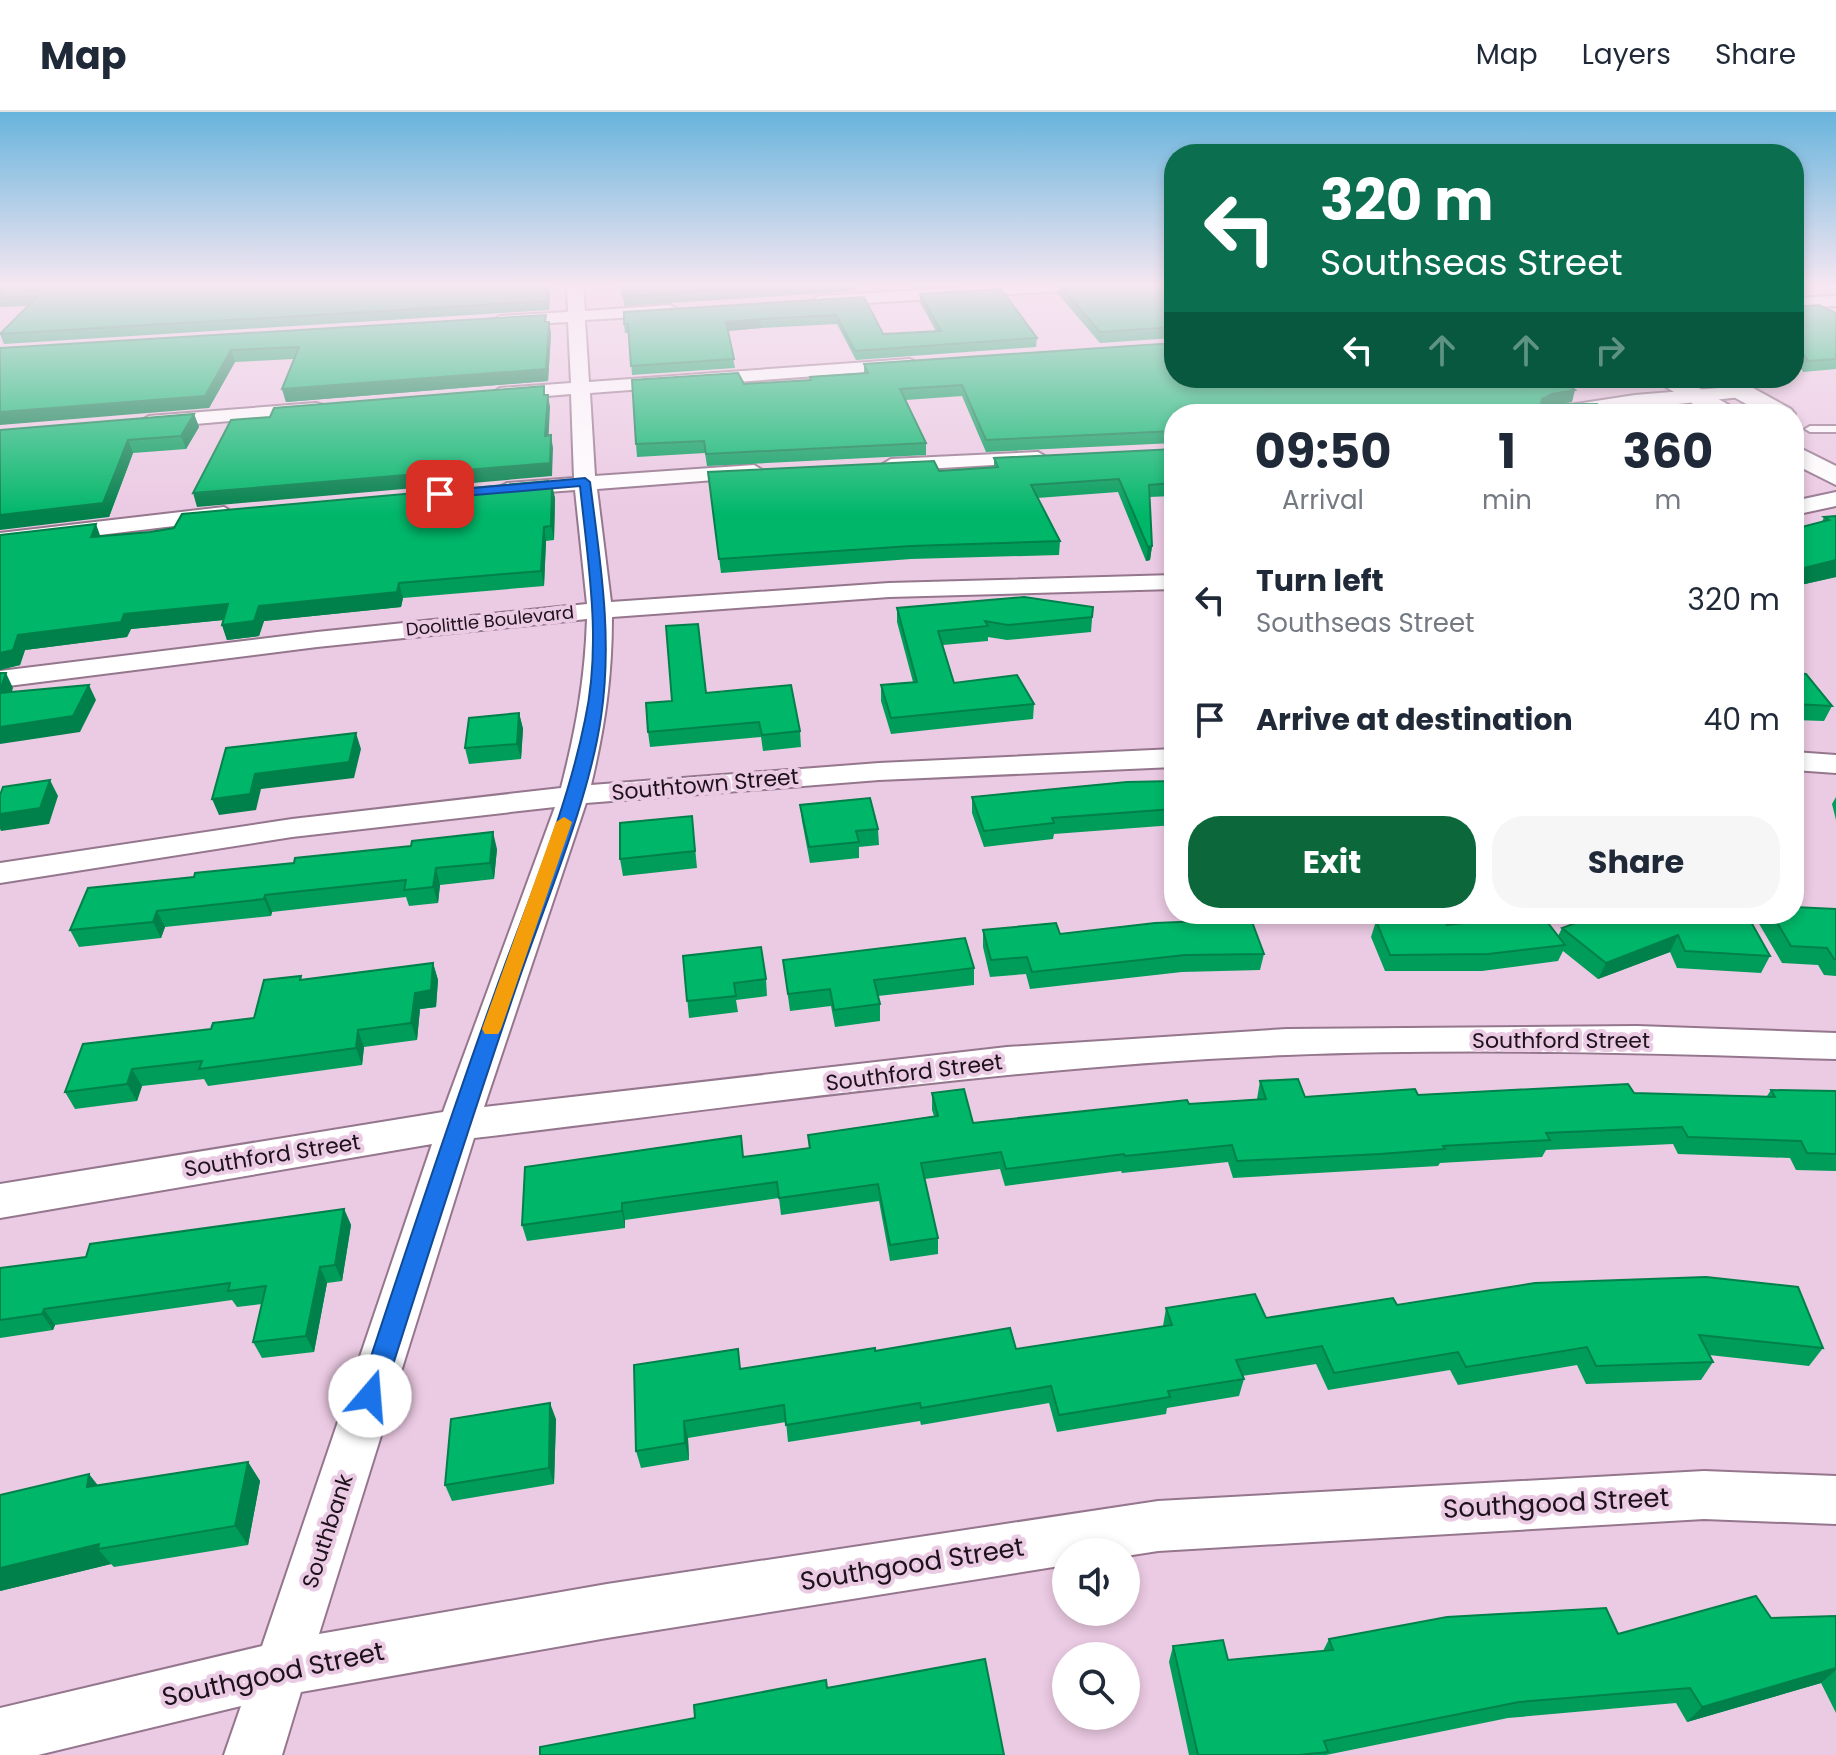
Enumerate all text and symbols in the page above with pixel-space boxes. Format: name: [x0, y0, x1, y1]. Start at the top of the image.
text: Map: [40, 29, 127, 82]
text: Map: [1476, 35, 1538, 74]
text: Layers: [1582, 35, 1671, 74]
text: Share: [1715, 35, 1796, 74]
text: 320 m: [1320, 161, 1494, 240]
icon: left: [1188, 176, 1292, 280]
text: Southseas Street: [1320, 237, 1623, 288]
icon: left: [1336, 328, 1380, 372]
icon: ahead: [1420, 328, 1464, 372]
icon: ahead: [1504, 328, 1548, 372]
icon: right: [1588, 328, 1632, 372]
text: 09:50: [1255, 418, 1392, 485]
text: 1: [1498, 418, 1516, 485]
text: 360: [1622, 418, 1713, 485]
pin: [406, 460, 474, 528]
icon: arrive: [418, 472, 462, 516]
text: Arrival: [1282, 482, 1364, 518]
text: min: [1482, 482, 1532, 518]
text: m: [1655, 482, 1681, 518]
text: Turn left: [1256, 559, 1384, 602]
icon: left: [1188, 578, 1232, 622]
text: 320 m: [1687, 578, 1780, 621]
street label: Doolittle Boulevard: [405, 599, 575, 642]
text: Southseas Street: [1256, 605, 1475, 641]
icon: arrive: [1188, 698, 1232, 742]
text: Arrive at destination: [1256, 698, 1573, 741]
text: 40 m: [1703, 698, 1780, 741]
street label: Southtown Street: [610, 761, 800, 808]
button: Exit: [1188, 816, 1476, 908]
button: Share: [1492, 816, 1780, 908]
street label: Southford Street: [1472, 1025, 1650, 1056]
street label: Southford Street: [824, 1046, 1004, 1099]
street label: Southford Street: [182, 1126, 362, 1185]
position arrow: [328, 1354, 412, 1438]
street label: Southbank: [294, 1469, 361, 1592]
street label: Southgood Street: [1442, 1479, 1670, 1527]
street label: Southgood Street: [797, 1529, 1027, 1599]
map controls: [1052, 1538, 1140, 1730]
button: sound: [1052, 1538, 1140, 1626]
street label: Southgood Street: [159, 1633, 387, 1715]
button: search: [1052, 1642, 1140, 1730]

